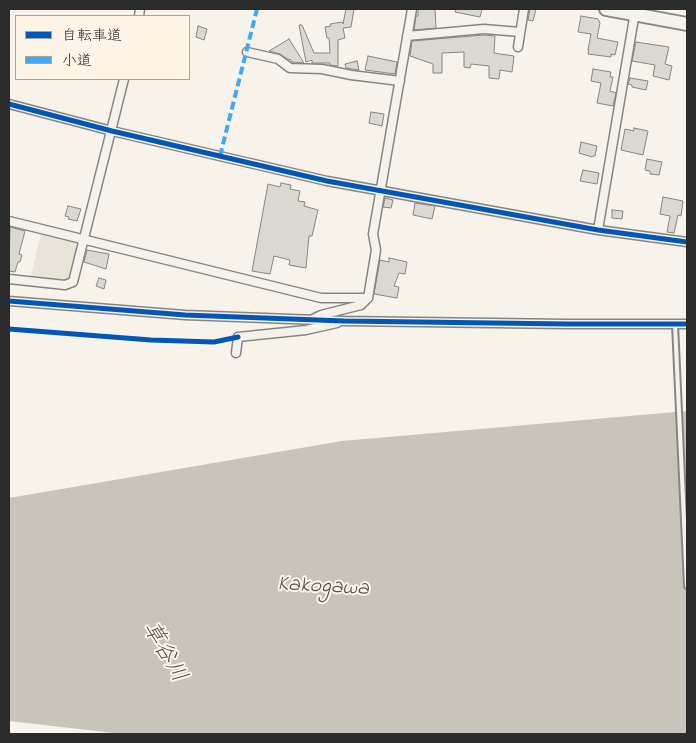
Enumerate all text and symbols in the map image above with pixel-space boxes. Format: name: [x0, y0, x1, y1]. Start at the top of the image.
legend: [15, 15, 190, 80]
text: 自転車道: [62, 25, 122, 47]
text: 小道: [62, 50, 92, 72]
water label: Kakogawa: [277, 572, 369, 604]
water label: 草谷川: [135, 618, 191, 688]

